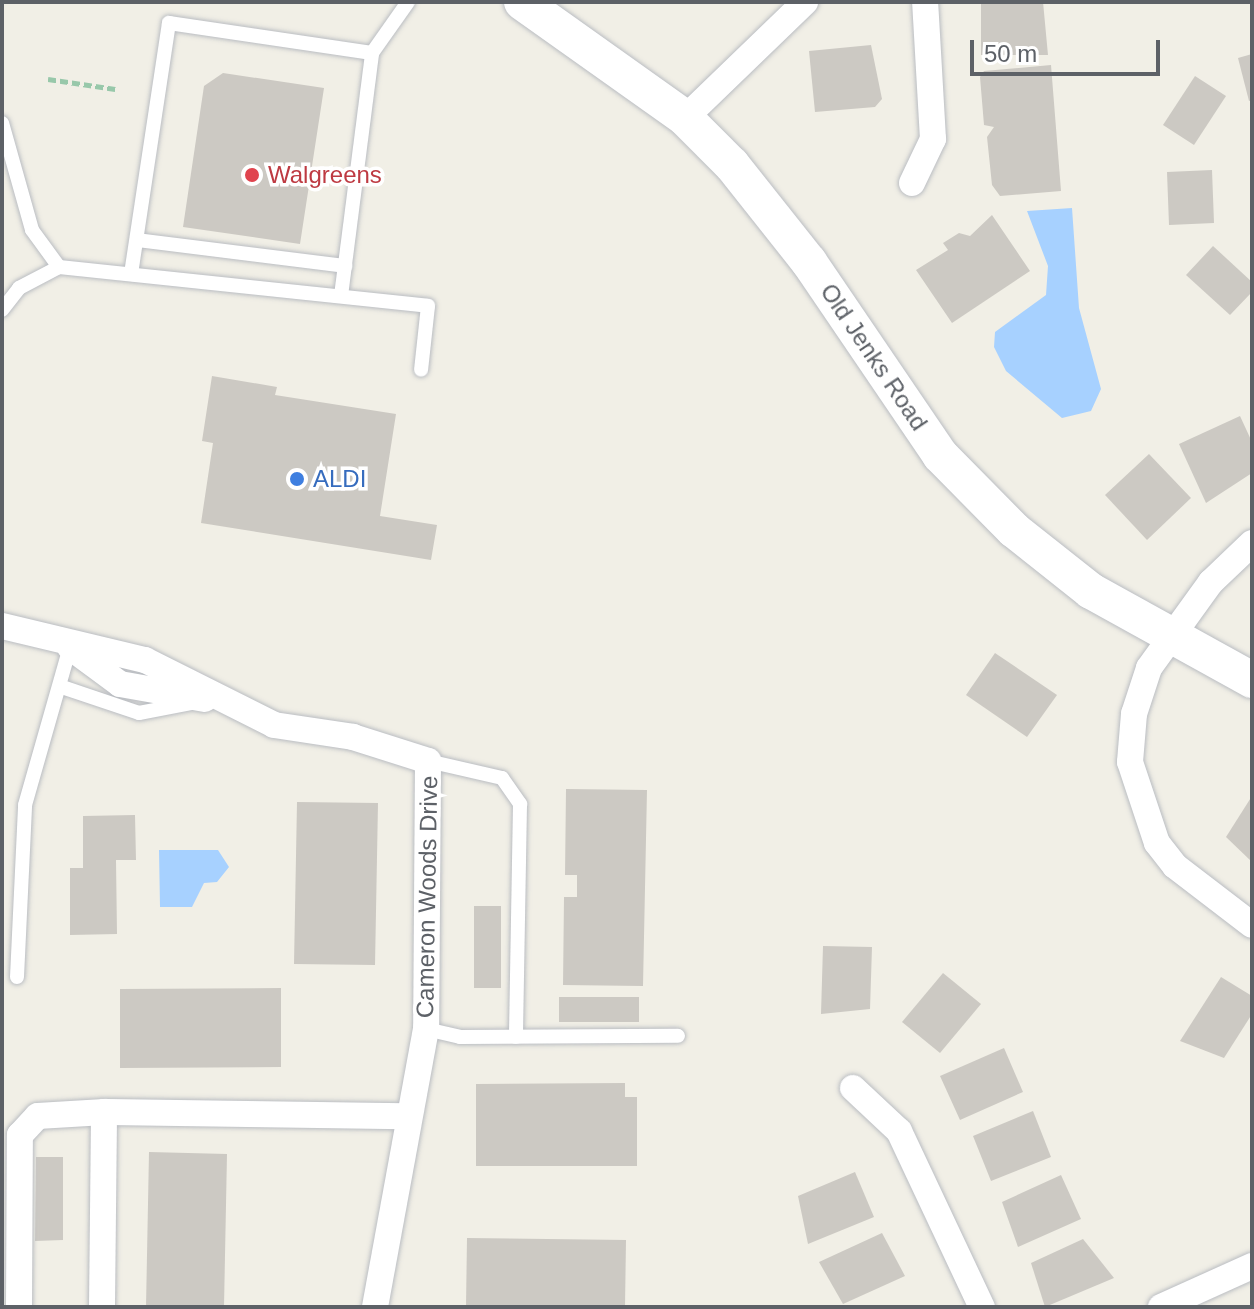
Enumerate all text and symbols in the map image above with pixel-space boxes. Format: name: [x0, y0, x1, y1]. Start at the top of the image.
scale bar: [974, 24, 1164, 74]
text: 50 m: [984, 40, 1037, 67]
place label: Walgreens: [268, 161, 382, 189]
marker: Walgreens: [243, 166, 261, 184]
street label: Old Jenks Road: [814, 278, 934, 436]
place label: ALDI: [313, 465, 366, 493]
marker: ALDI: [288, 470, 306, 488]
street label: Cameron Woods Drive: [410, 776, 444, 1018]

